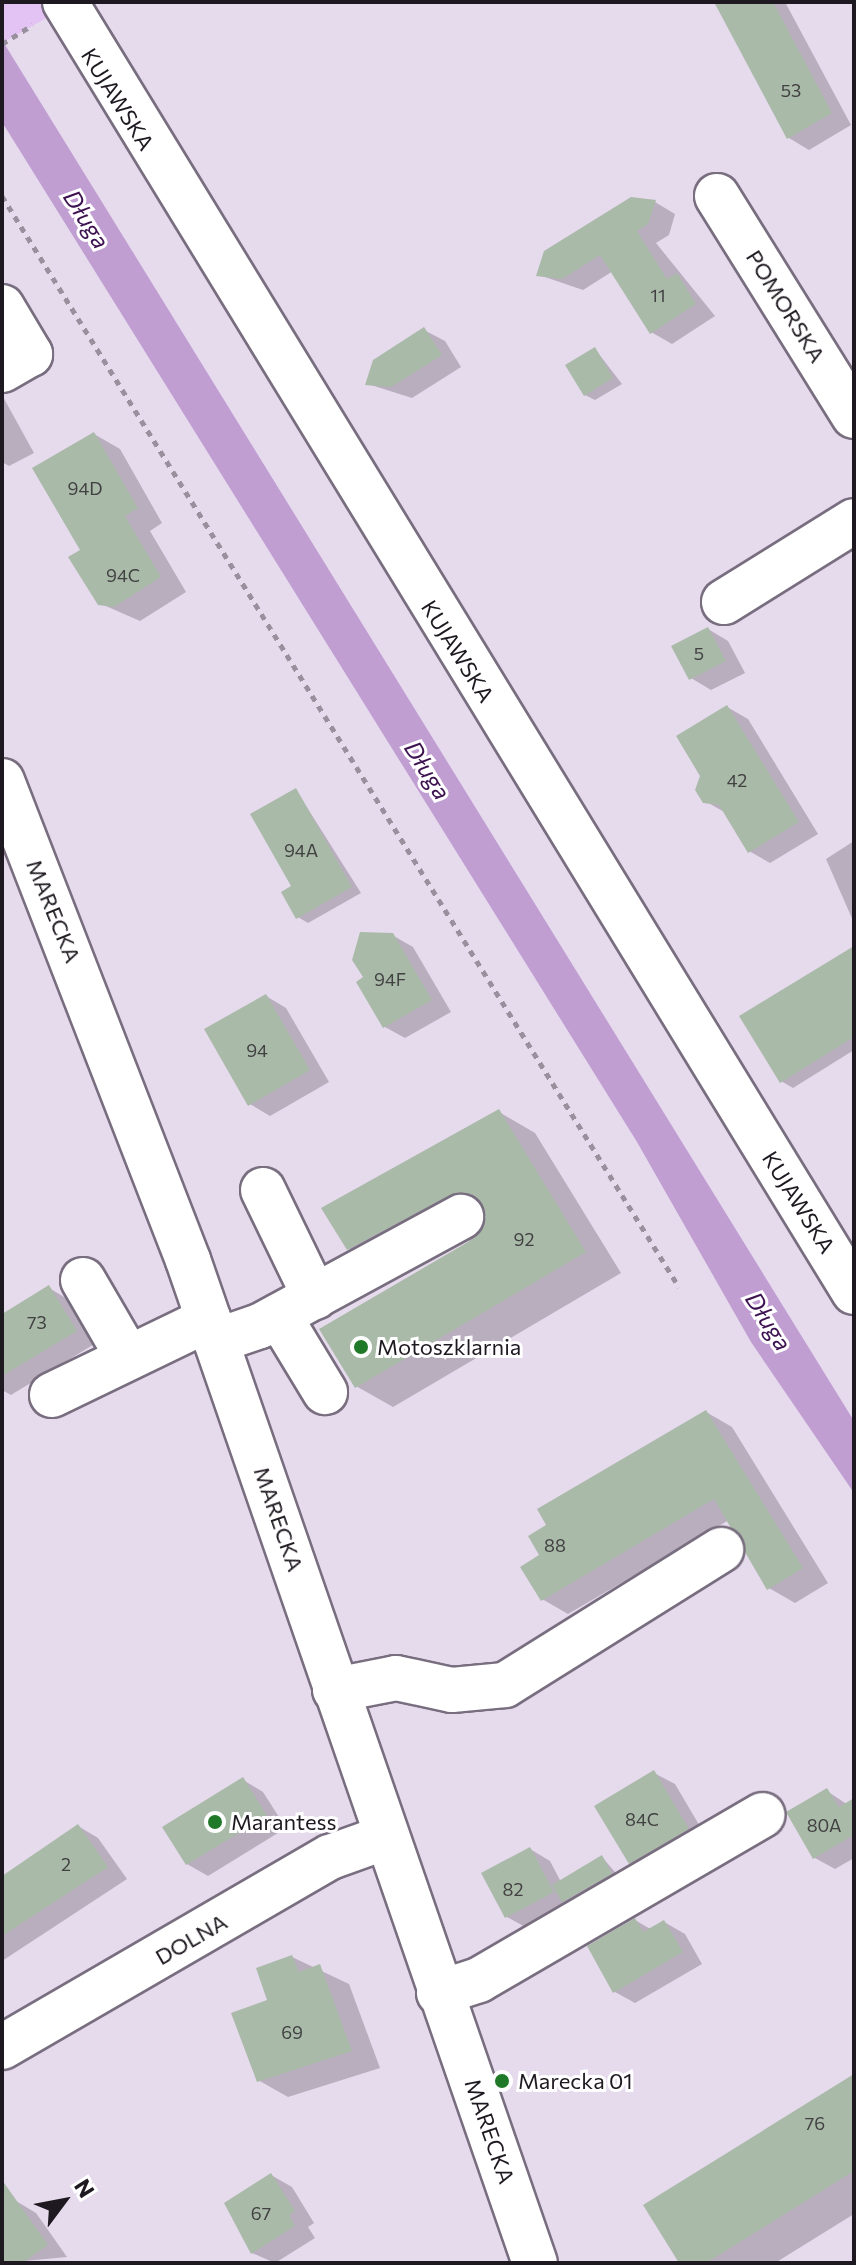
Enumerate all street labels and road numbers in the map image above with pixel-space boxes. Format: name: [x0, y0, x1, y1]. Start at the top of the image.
street label: KUJAWSKA: [76, 43, 160, 155]
street label: POMORSKA: [741, 245, 831, 367]
street label: KUJAWSKA: [416, 595, 500, 707]
street label: MARECKA: [21, 855, 87, 967]
street label: KUJAWSKA: [757, 1146, 841, 1258]
street label: MARECKA: [249, 1463, 309, 1575]
street label: DOLNA: [150, 1908, 232, 1970]
street label: MARECKA: [460, 2075, 520, 2187]

